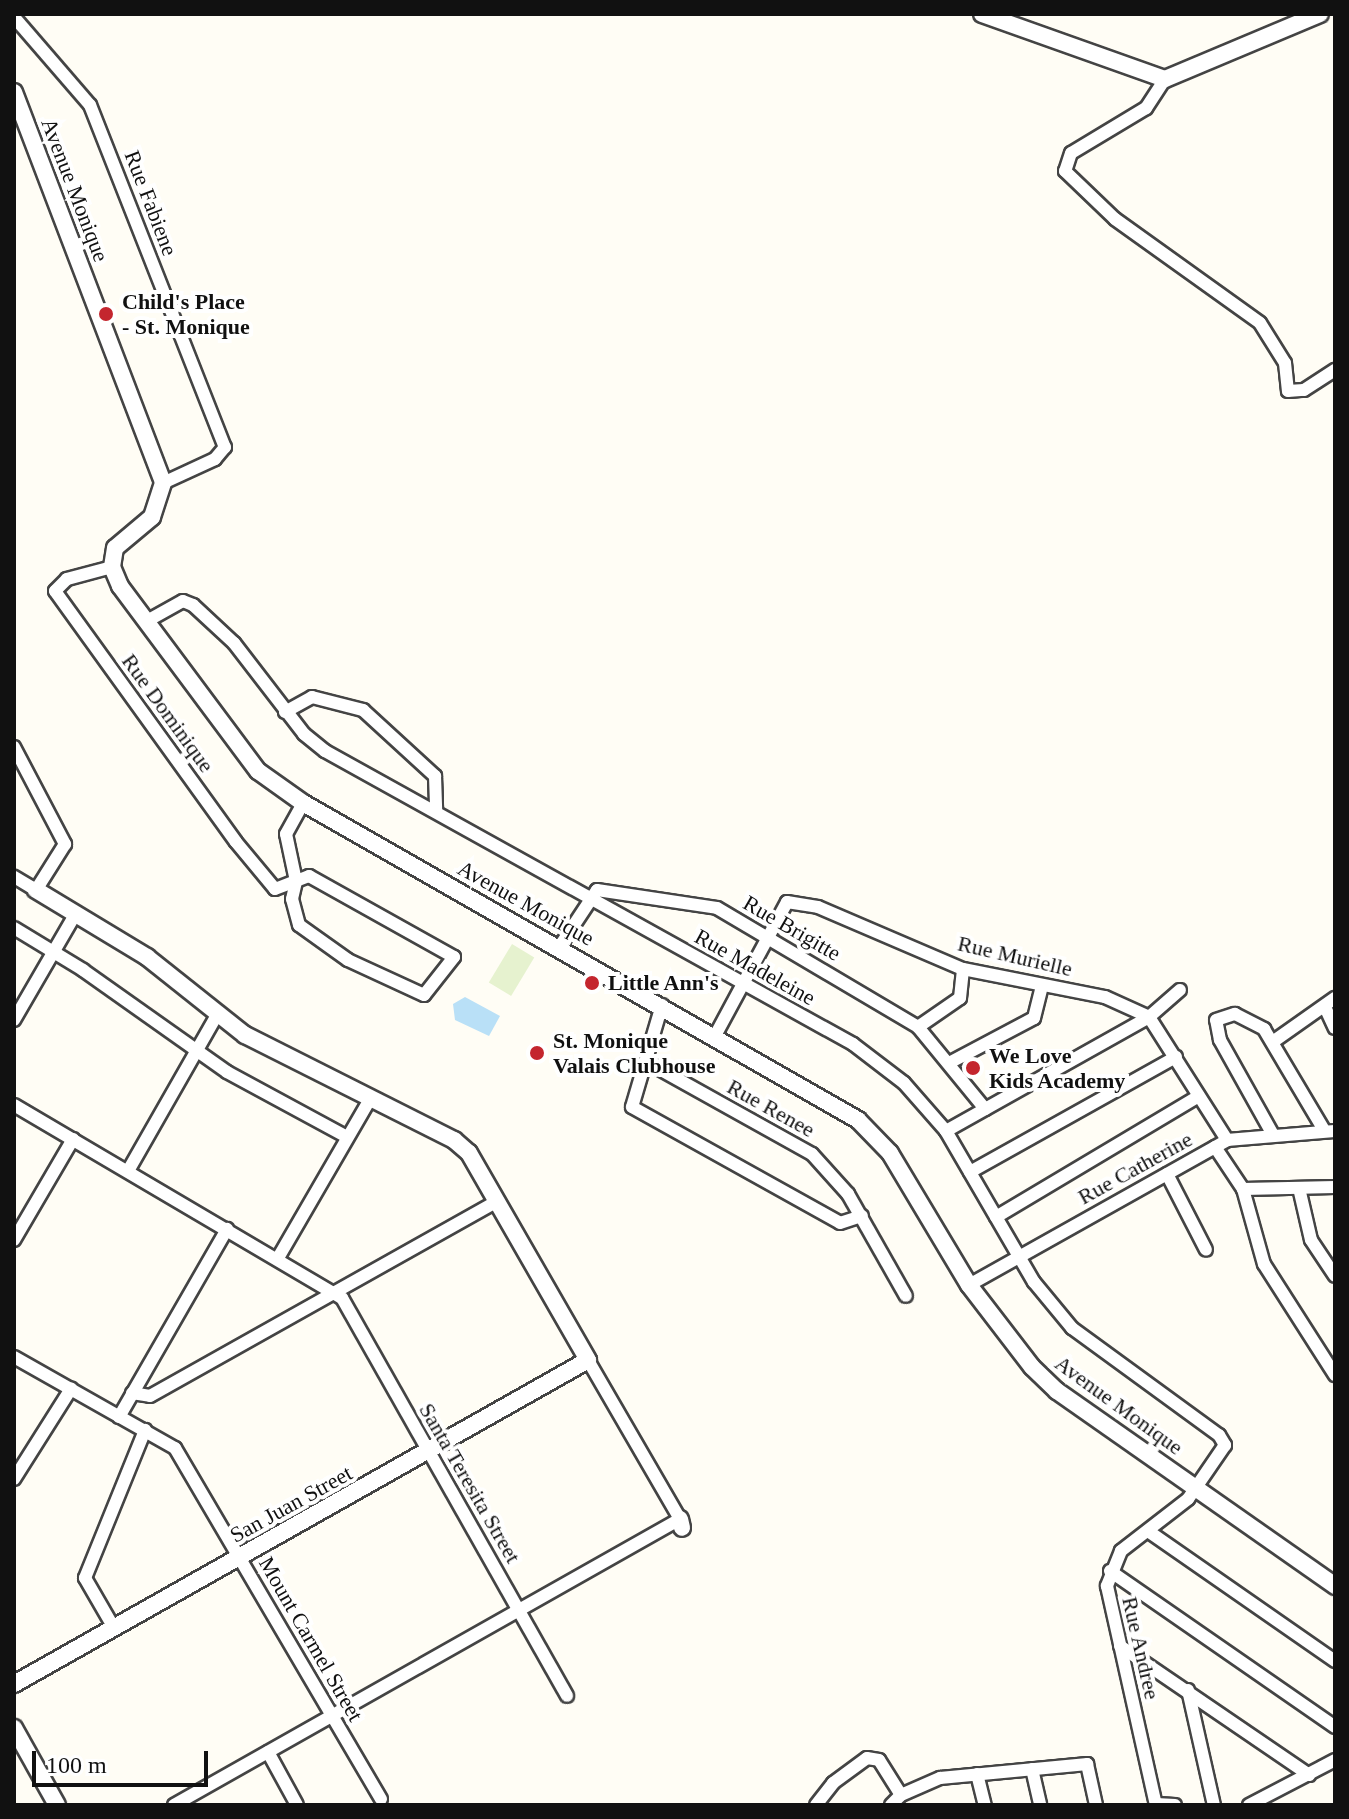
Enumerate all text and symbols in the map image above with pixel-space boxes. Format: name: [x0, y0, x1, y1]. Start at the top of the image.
street label: Avenue Monique: [35, 114, 115, 266]
street label: Rue Fabiene: [119, 147, 183, 259]
place label: Child's Place - St. Monique: [122, 288, 250, 340]
marker: Child's Place - St. Monique: [97, 305, 115, 323]
street label: Rue Dominique: [116, 649, 220, 777]
street label: Avenue Monique: [453, 855, 599, 951]
street label: Rue Brigitte: [739, 890, 845, 966]
street label: Rue Madeleine: [690, 923, 820, 1011]
street label: Rue Murielle: [955, 930, 1075, 982]
place label: Little Ann's: [608, 970, 720, 996]
marker: Little Ann's: [583, 974, 601, 992]
place label: St. Monique Valais Clubhouse: [553, 1027, 715, 1078]
place label: We Love Kids Academy: [989, 1042, 1126, 1094]
marker: St. Monique Valais Clubhouse: [528, 1044, 546, 1062]
marker: We Love Kids Academy: [964, 1059, 982, 1077]
street label: Rue Renee: [723, 1073, 819, 1143]
street label: Rue Catherine: [1073, 1126, 1197, 1210]
street label: Avenue Monique: [1050, 1350, 1188, 1460]
street label: Santa Teresita Street: [413, 1398, 527, 1568]
street label: San Juan Street: [225, 1460, 357, 1548]
street label: Mount Carmel Street: [253, 1552, 369, 1726]
street label: Rue Andree: [1116, 1594, 1166, 1702]
scale bar: [36, 1735, 212, 1785]
text: 100 m: [46, 1752, 107, 1778]

